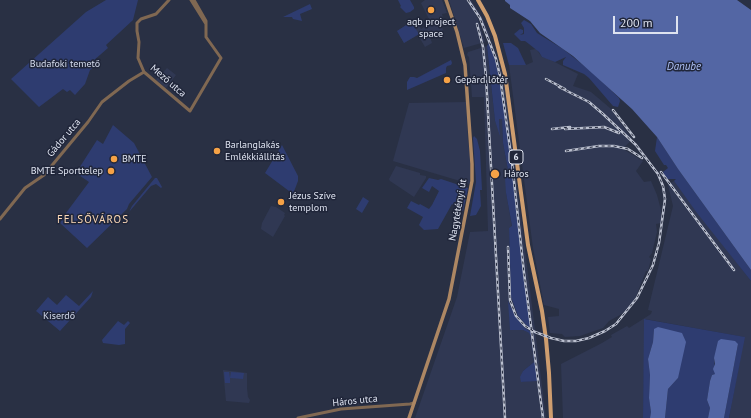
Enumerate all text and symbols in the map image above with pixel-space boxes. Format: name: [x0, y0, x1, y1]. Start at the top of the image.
marker: aqb project space: [426, 5, 436, 15]
scale bar: [615, 8, 680, 34]
text: 200 m: [620, 15, 653, 30]
place label: aqb project space: [407, 16, 455, 40]
park label: Budafoki temető: [30, 58, 100, 70]
water label: Danube: [667, 60, 701, 74]
street label: Mező utca: [148, 62, 188, 100]
place label: Gepárd lőtér: [455, 74, 508, 86]
marker: Gepárd lőtér: [442, 75, 452, 85]
street label: Gádor utca: [45, 117, 83, 159]
place label: Barlanglakás Emlékkiállítás: [225, 139, 285, 162]
marker: Barlanglakás Emlékkiállítás: [212, 146, 222, 156]
road number: 6: [509, 150, 523, 164]
place label: BMTE: [122, 153, 147, 165]
marker: BMTE: [109, 154, 119, 164]
place label: BMTE Sporttelep: [31, 165, 103, 177]
marker: BMTE Sporttelep: [106, 166, 116, 176]
marker: Háros: [489, 168, 501, 180]
place label: Háros: [504, 168, 529, 180]
street label: Nagytétényi út: [447, 178, 469, 242]
place label: Jézus Szíve templom: [289, 190, 336, 214]
marker: Jézus Szíve templom: [276, 197, 286, 207]
district label: FELSŐVÁROS: [57, 213, 129, 227]
park label: Kiserdő: [43, 310, 75, 322]
street label: Háros utca: [332, 393, 378, 409]

